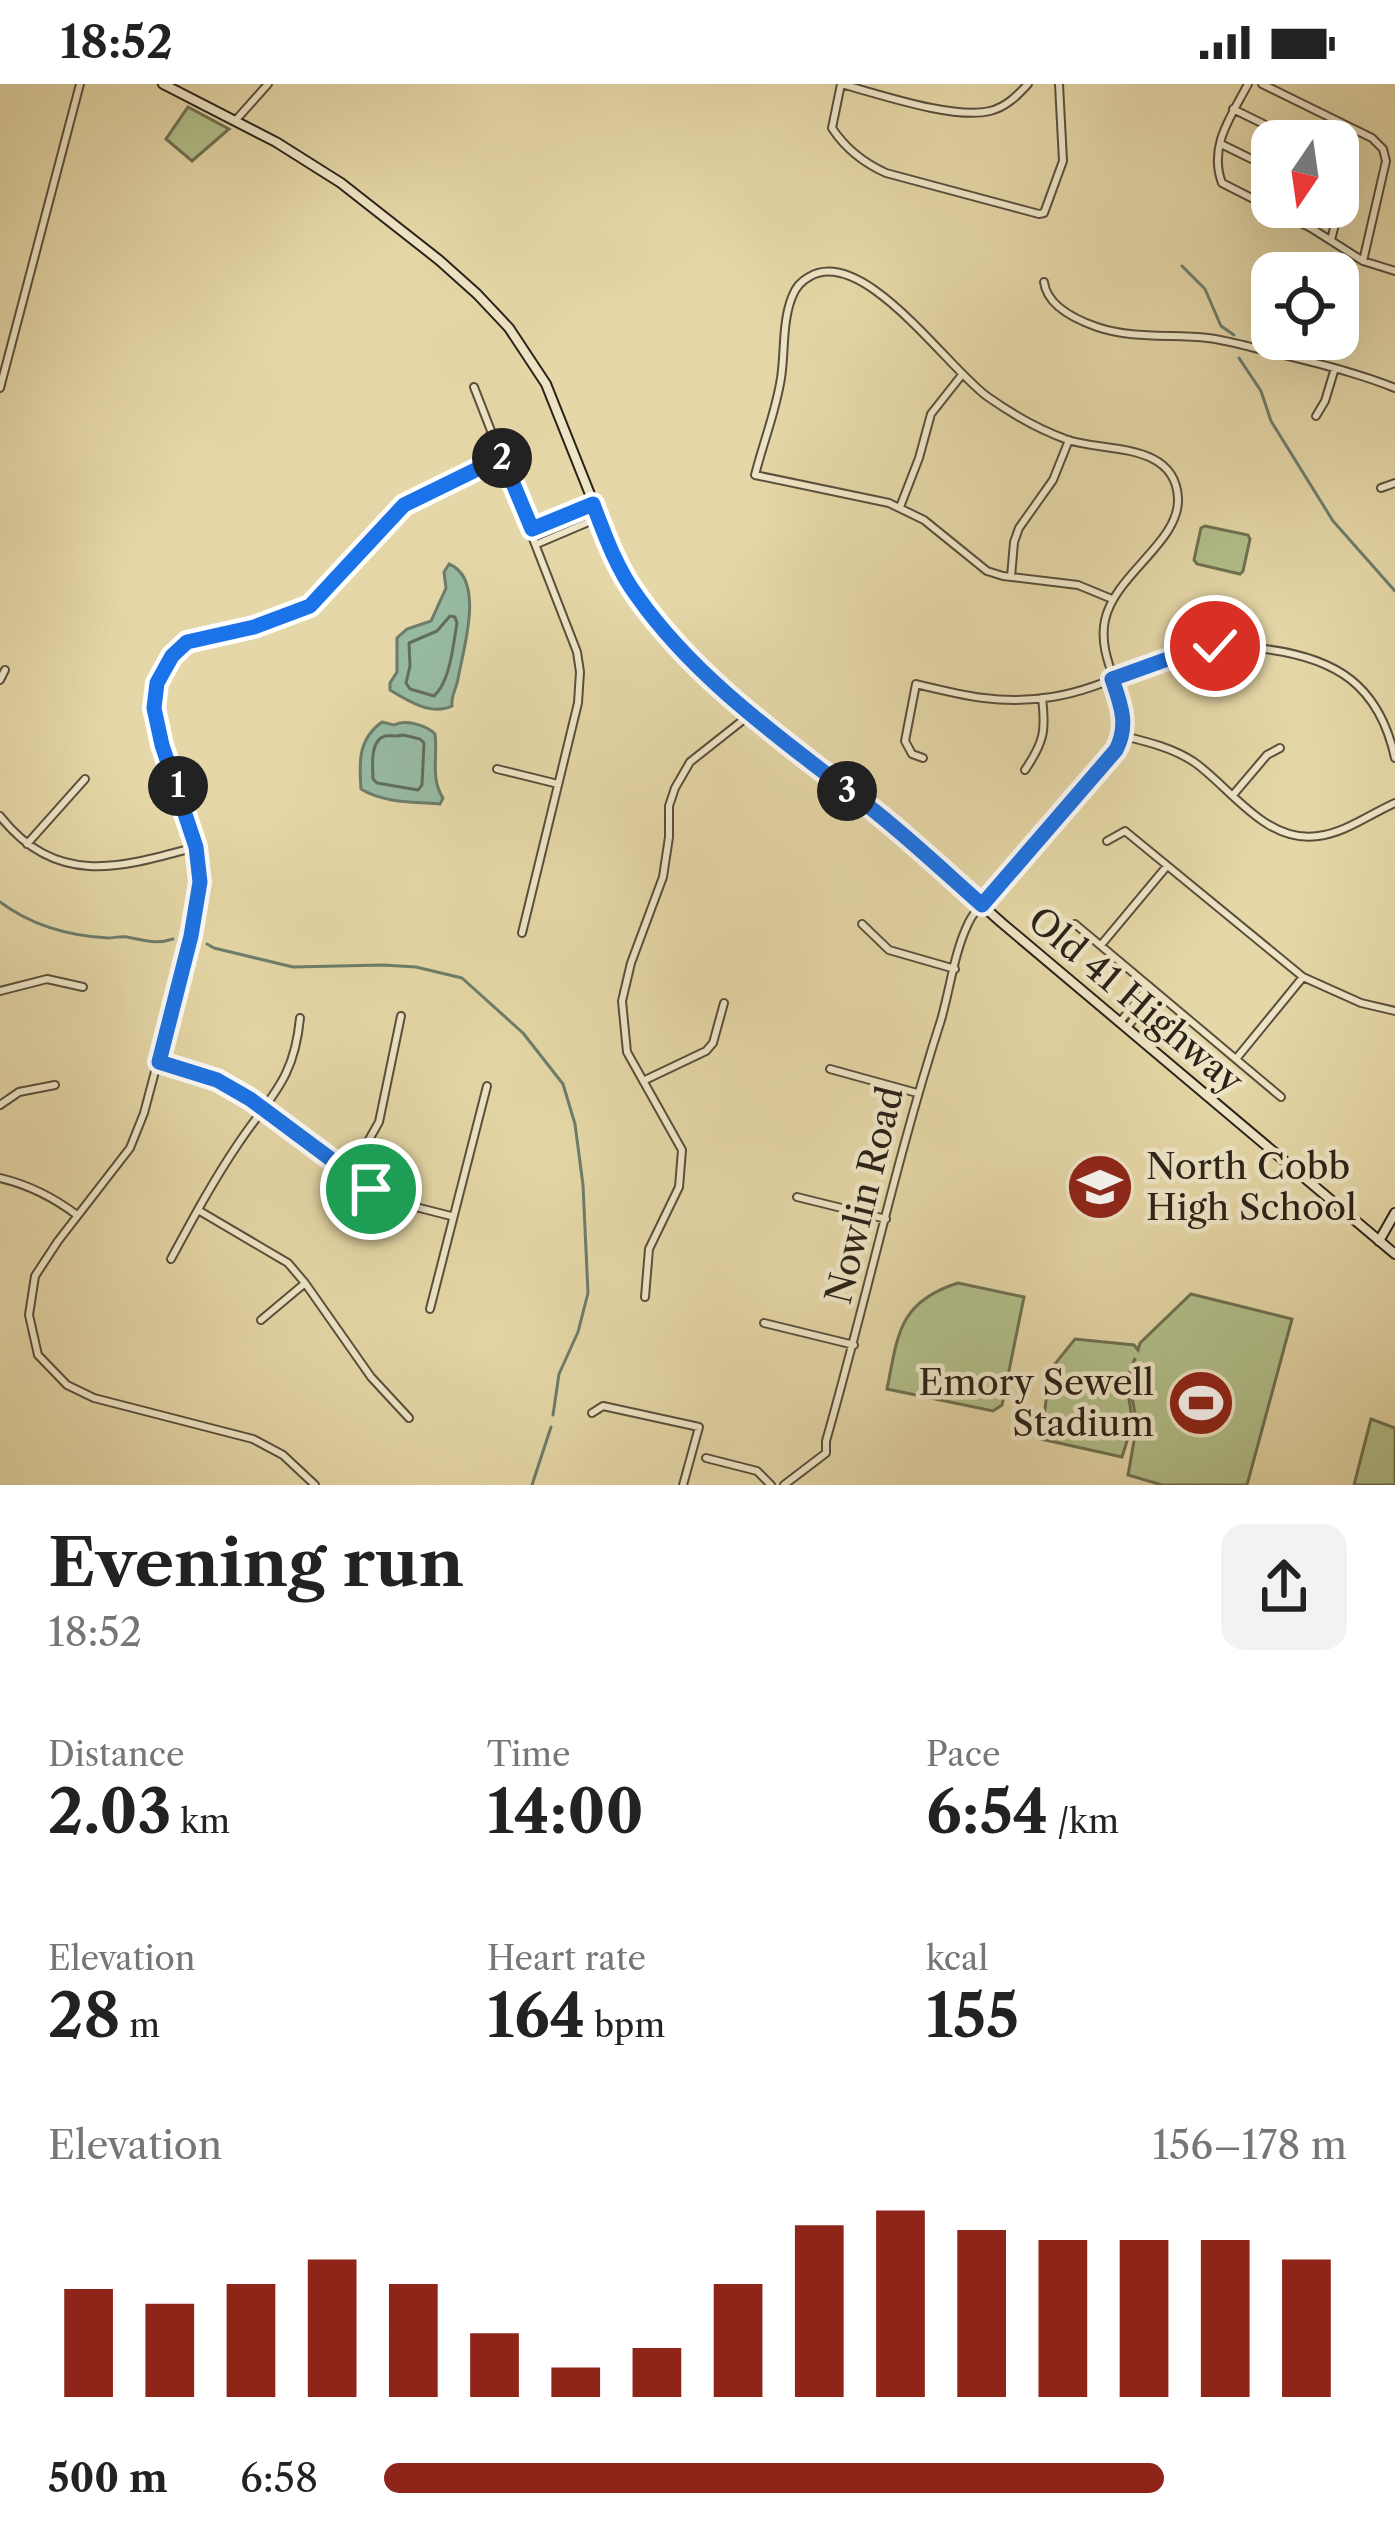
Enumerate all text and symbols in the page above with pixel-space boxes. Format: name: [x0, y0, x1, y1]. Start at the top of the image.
text: 18:52: [60, 14, 173, 70]
north arrow: [1251, 120, 1359, 228]
map controls: [1251, 120, 1359, 360]
button: locate: [1251, 252, 1359, 360]
pin: 2: [472, 428, 532, 488]
text: 2: [492, 437, 512, 478]
pin: [1164, 595, 1266, 697]
icon: check: [1182, 613, 1248, 679]
pin: 1: [148, 756, 208, 816]
pin: 3: [817, 761, 877, 821]
text: 1: [171, 765, 185, 806]
text: 3: [838, 770, 856, 811]
street label: Old 41 Highway: [1020, 897, 1253, 1103]
street label: Nowlin Road: [816, 1082, 912, 1308]
pin: [320, 1138, 422, 1240]
place label: North Cobb High School: [1146, 1144, 1357, 1229]
school or university icon: North Cobb High School: [1065, 1152, 1135, 1222]
icon: arrive: [338, 1156, 404, 1222]
place label: Emory Sewell Stadium: [918, 1360, 1154, 1445]
sports icon: Emory Sewell Stadium: [1166, 1368, 1236, 1438]
text: Evening run: [48, 1522, 464, 1603]
button: share: [1221, 1524, 1347, 1650]
text: 18:52: [48, 1608, 142, 1656]
text: Distance: [48, 1734, 185, 1775]
text: Time: [487, 1734, 570, 1775]
text: Pace: [926, 1734, 1001, 1775]
text: 2.03: [48, 1775, 171, 1849]
text: 14:00: [487, 1775, 644, 1849]
text: 6:54: [926, 1775, 1048, 1849]
text: km: [171, 1801, 230, 1842]
text: /km: [1048, 1801, 1119, 1842]
text: Elevation: [48, 1938, 195, 1979]
text: Heart rate: [487, 1938, 646, 1979]
text: kcal: [926, 1938, 988, 1979]
text: 28: [48, 1979, 120, 2053]
text: 164: [487, 1979, 585, 2053]
text: 155: [926, 1979, 1019, 2053]
text: m: [120, 2005, 160, 2046]
text: bpm: [585, 2005, 665, 2046]
text: Elevation: [48, 2121, 222, 2169]
text: 156–178 m: [1153, 2121, 1347, 2169]
text: 500 m: [48, 2454, 168, 2502]
text: 6:58: [240, 2454, 318, 2502]

